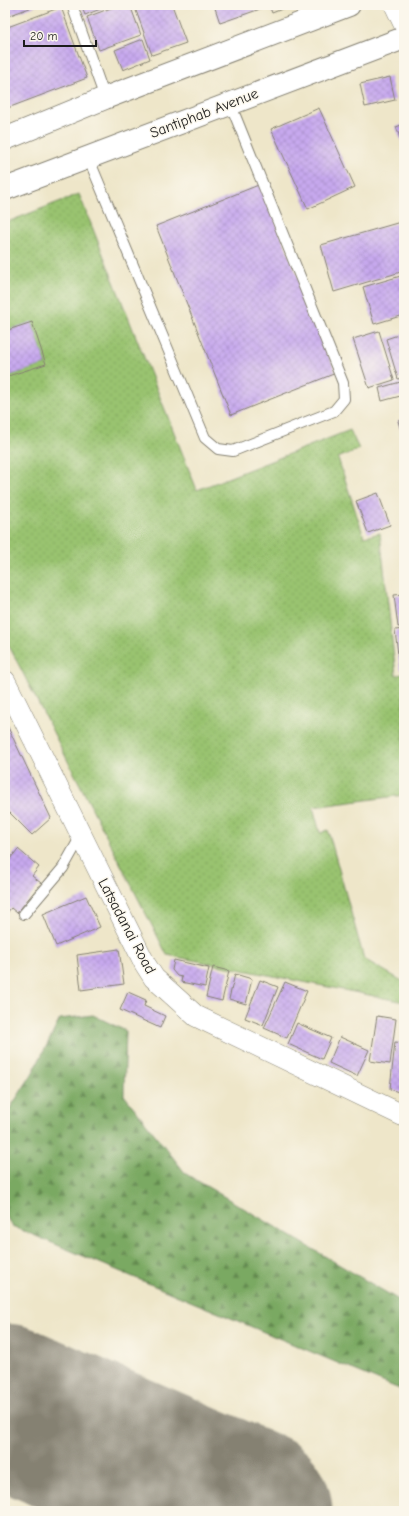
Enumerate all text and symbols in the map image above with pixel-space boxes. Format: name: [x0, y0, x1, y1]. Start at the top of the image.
scale bar: [24, 22, 96, 48]
text: 20 m: [30, 29, 58, 43]
street label: Santiphab Avenue: [147, 84, 261, 142]
street label: Latsadanai Road: [94, 875, 160, 977]

